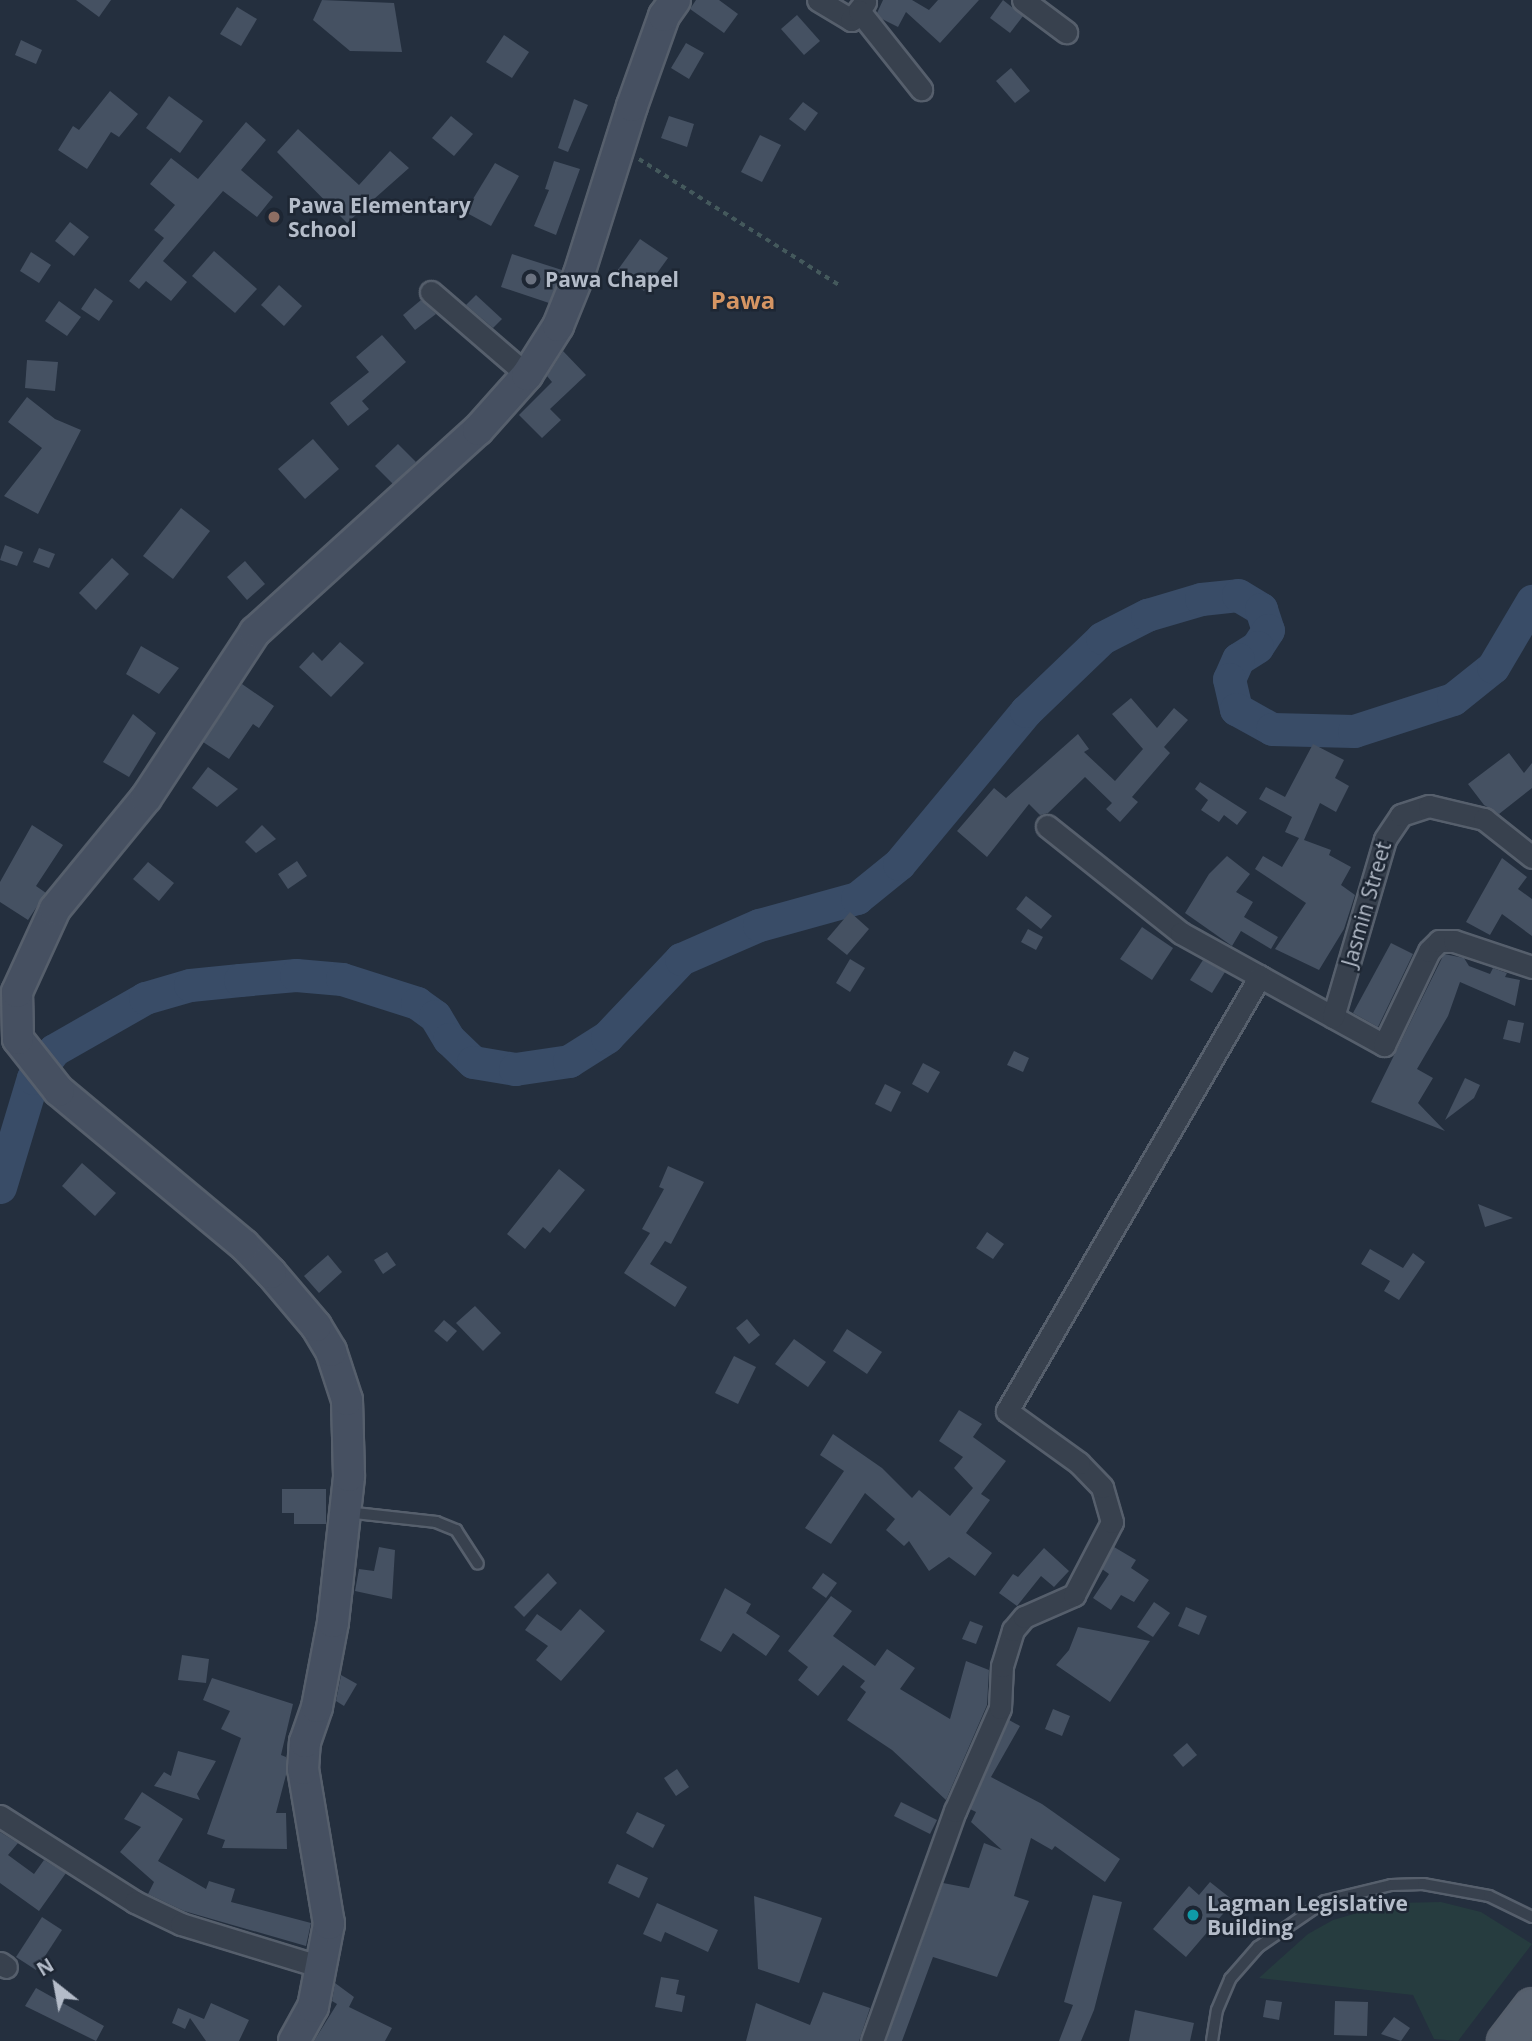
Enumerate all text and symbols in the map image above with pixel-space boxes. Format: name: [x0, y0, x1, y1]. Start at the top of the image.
place label: Pawa Elementary School: [288, 192, 471, 242]
marker: Pawa Elementary School: [266, 209, 282, 225]
place label: Pawa Chapel: [545, 266, 679, 292]
marker: Pawa Chapel: [523, 271, 539, 287]
district label: Pawa: [711, 286, 775, 314]
street label: Jasmin Street: [1336, 839, 1396, 969]
place label: Lagman Legislative Building: [1207, 1890, 1408, 1940]
marker: Lagman Legislative Building: [1185, 1907, 1201, 1923]
north arrow: [21, 1950, 91, 2020]
text: N: [32, 1952, 58, 1982]

